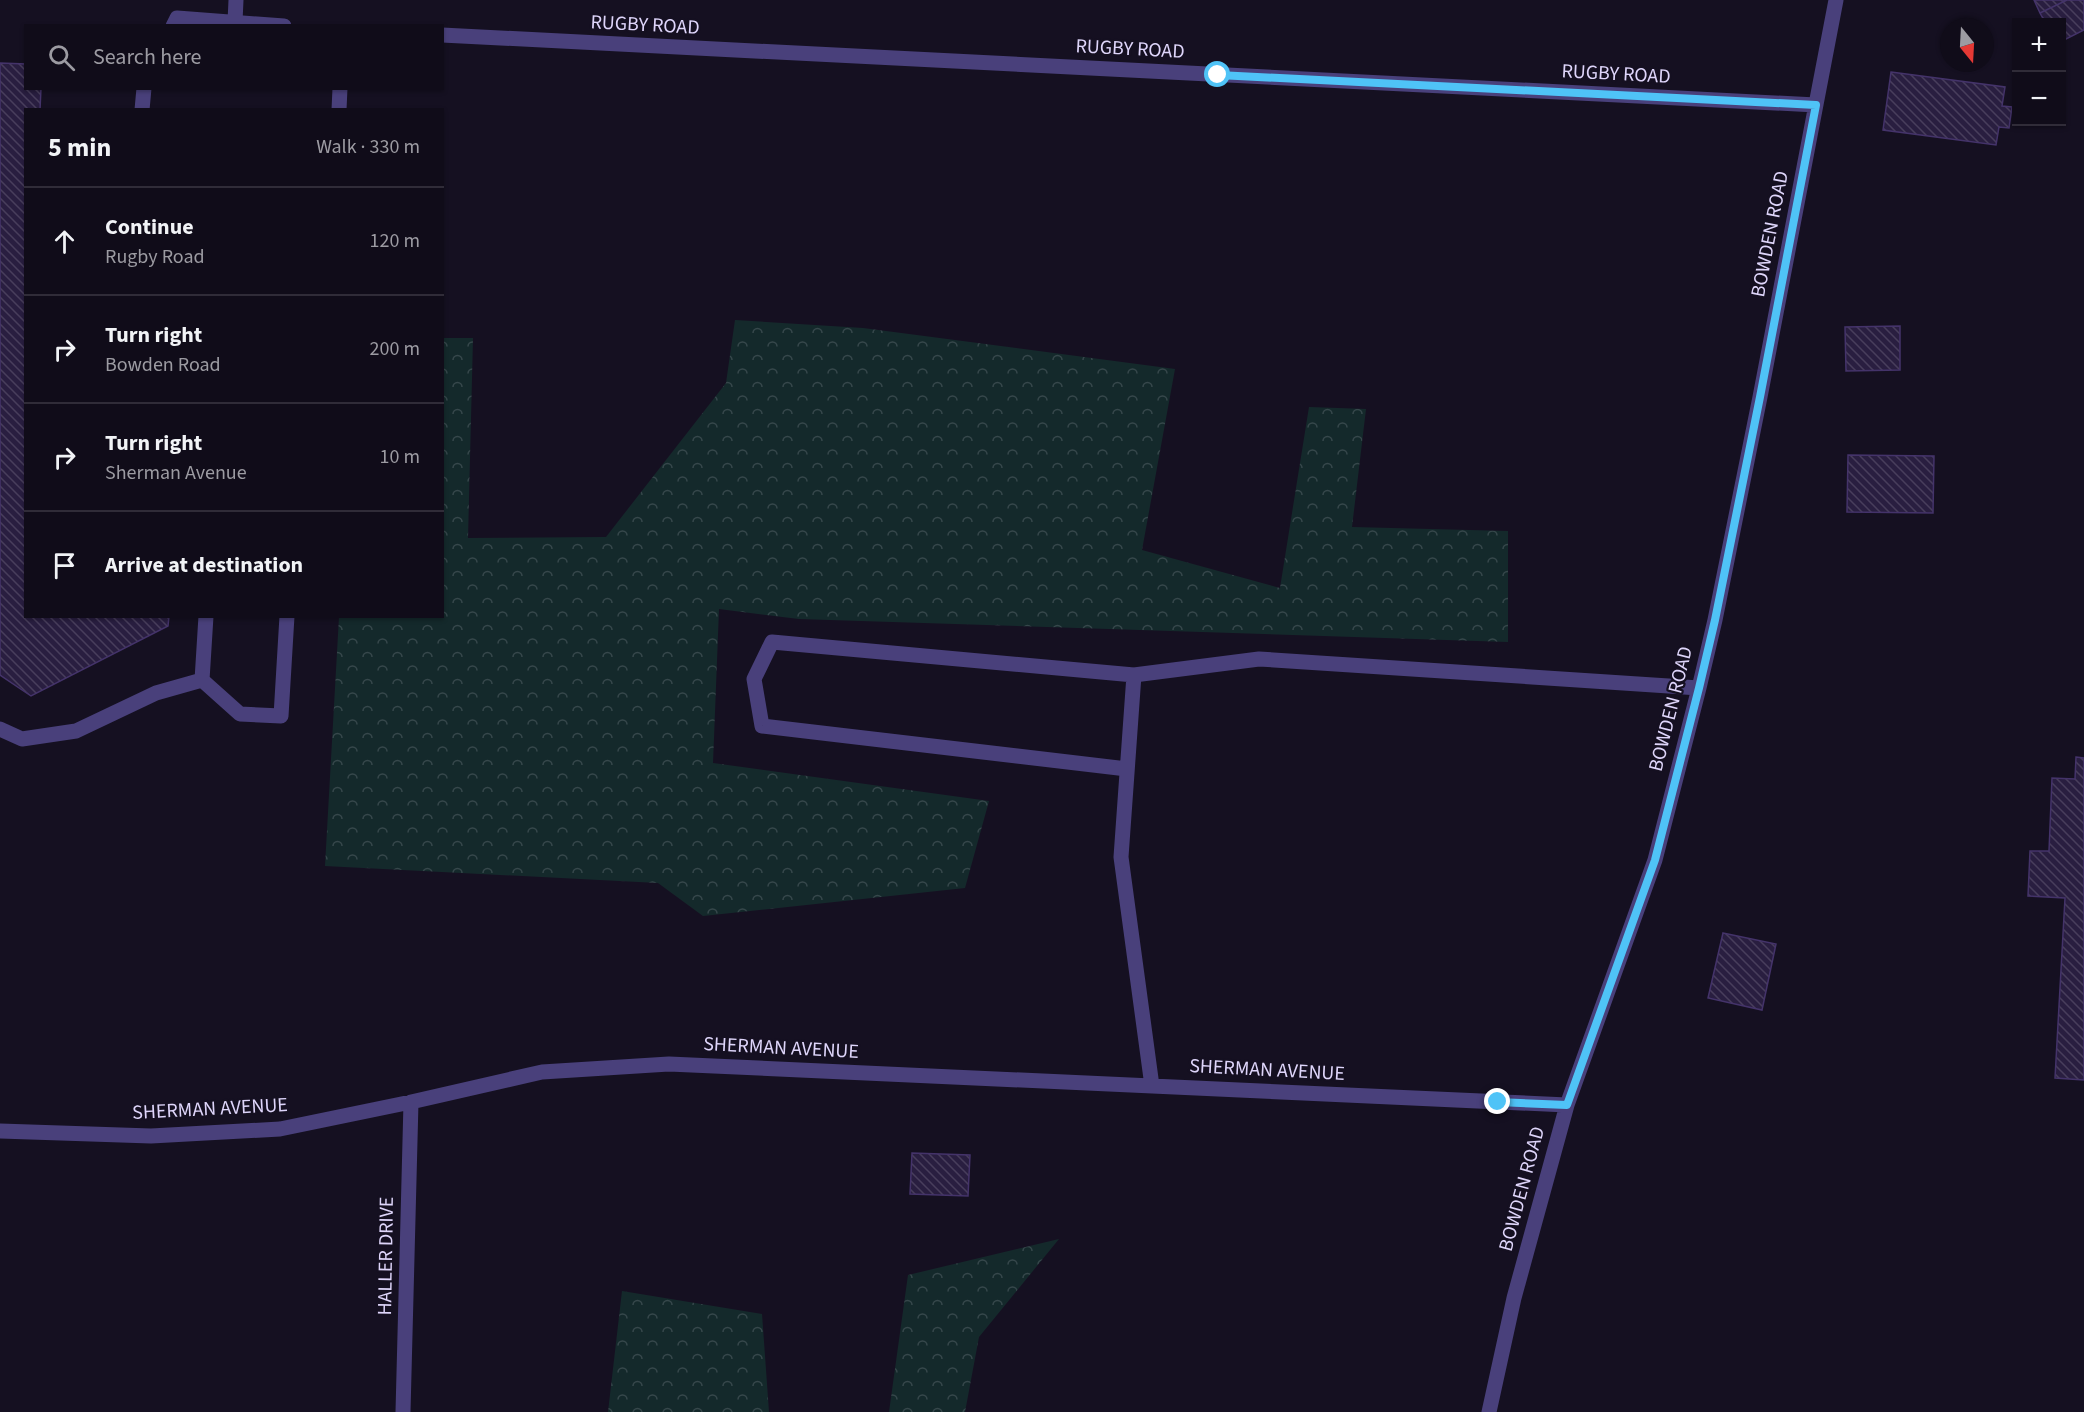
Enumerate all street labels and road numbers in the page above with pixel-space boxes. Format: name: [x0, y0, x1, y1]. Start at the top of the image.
street label: RUGBY ROAD: [590, 8, 700, 42]
street label: RUGBY ROAD: [1075, 32, 1185, 66]
street label: RUGBY ROAD: [1561, 57, 1671, 91]
street label: BOWDEN ROAD: [1744, 168, 1796, 300]
street label: BOWDEN ROAD: [1642, 643, 1700, 775]
street label: SHERMAN AVENUE: [702, 1030, 860, 1066]
street label: SHERMAN AVENUE: [1188, 1052, 1346, 1088]
street label: SHERMAN AVENUE: [131, 1091, 289, 1127]
street label: BOWDEN ROAD: [1492, 1124, 1552, 1254]
street label: HALLER DRIVE: [371, 1196, 401, 1316]

